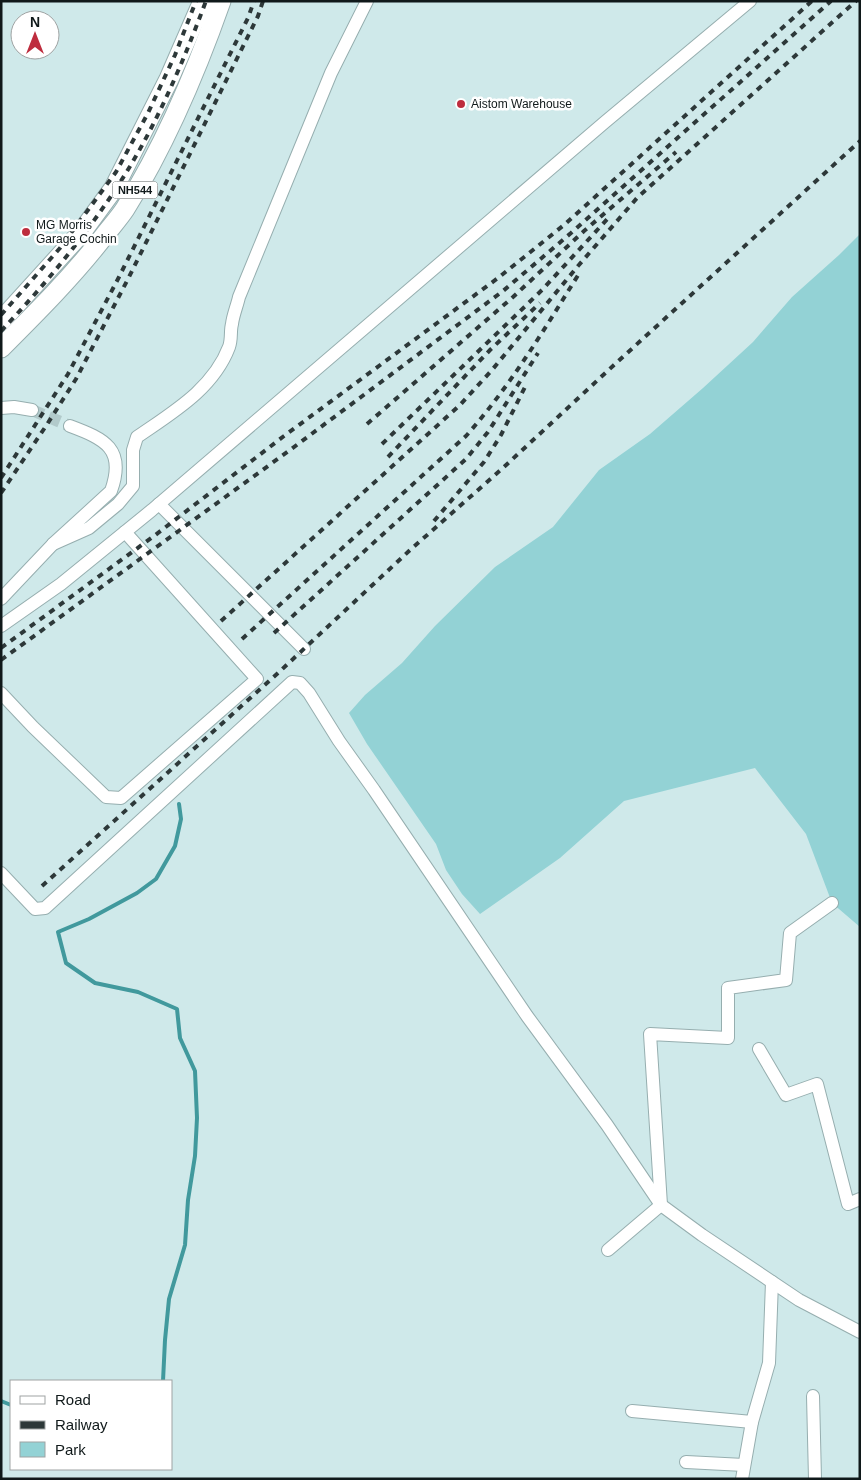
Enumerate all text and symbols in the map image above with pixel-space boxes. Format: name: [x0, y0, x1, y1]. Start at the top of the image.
north arrow: [10, 10, 60, 60]
text: N: [30, 14, 40, 30]
place label: Aistom Warehouse: [471, 97, 572, 111]
marker: Aistom Warehouse: [455, 98, 467, 110]
road number: NH544: [112, 182, 158, 198]
place label: MG Morris Garage Cochin: [36, 218, 117, 246]
marker: MG Morris Garage Cochin: [20, 226, 32, 238]
legend: [10, 1380, 172, 1470]
text: Road: [55, 1391, 91, 1408]
text: Railway: [55, 1416, 108, 1433]
text: Park: [55, 1441, 86, 1458]

